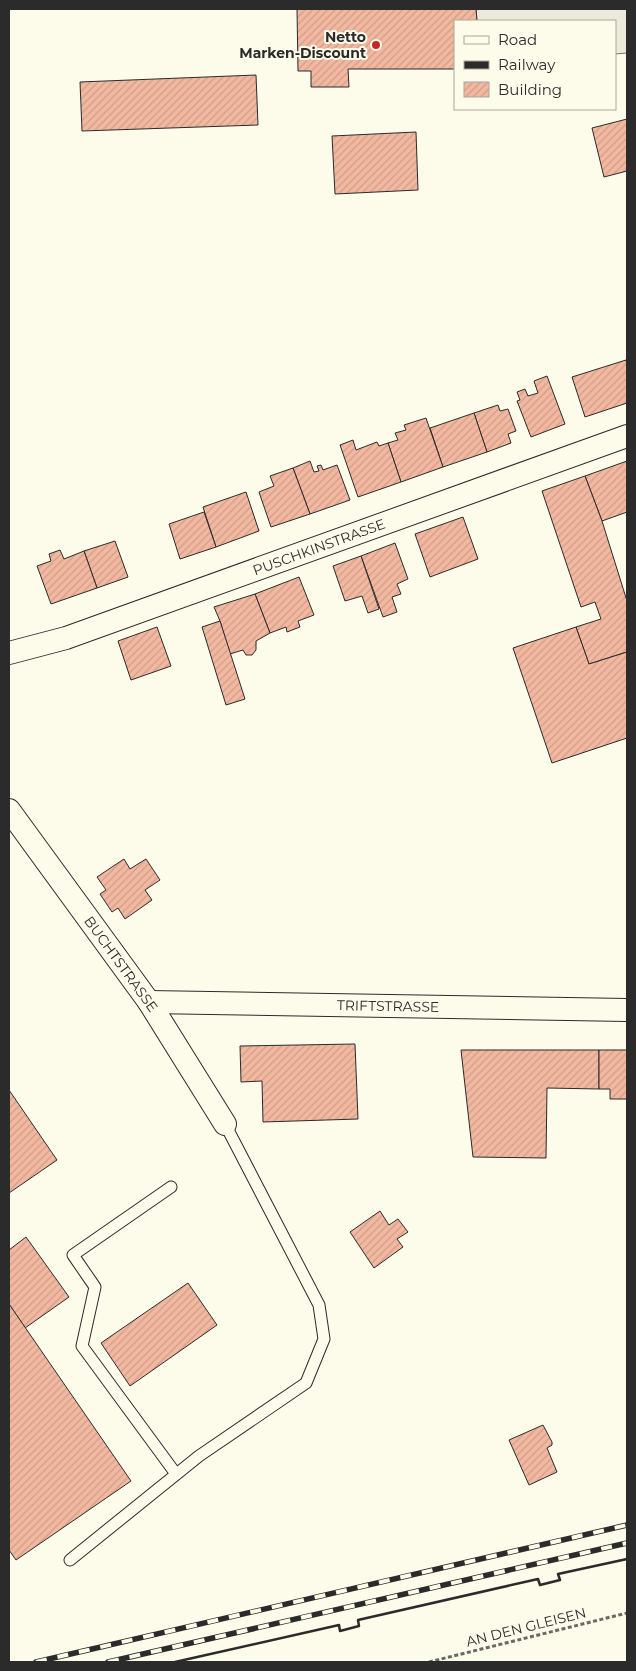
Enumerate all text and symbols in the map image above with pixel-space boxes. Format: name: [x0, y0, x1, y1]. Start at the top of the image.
legend: [454, 20, 616, 110]
place label: Netto Marken-Discount: [239, 28, 366, 62]
text: Road: [498, 30, 537, 49]
marker: Netto Marken-Discount: [370, 39, 382, 51]
text: Railway: [498, 55, 556, 74]
text: Building: [498, 80, 562, 99]
street label: PUSCHKINSTRASSE: [250, 515, 388, 579]
street label: BUCHTSTRASSE: [80, 913, 162, 1015]
street label: TRIFTSTRASSE: [337, 996, 439, 1016]
street label: AN DEN GLEISEN: [464, 1603, 588, 1651]

